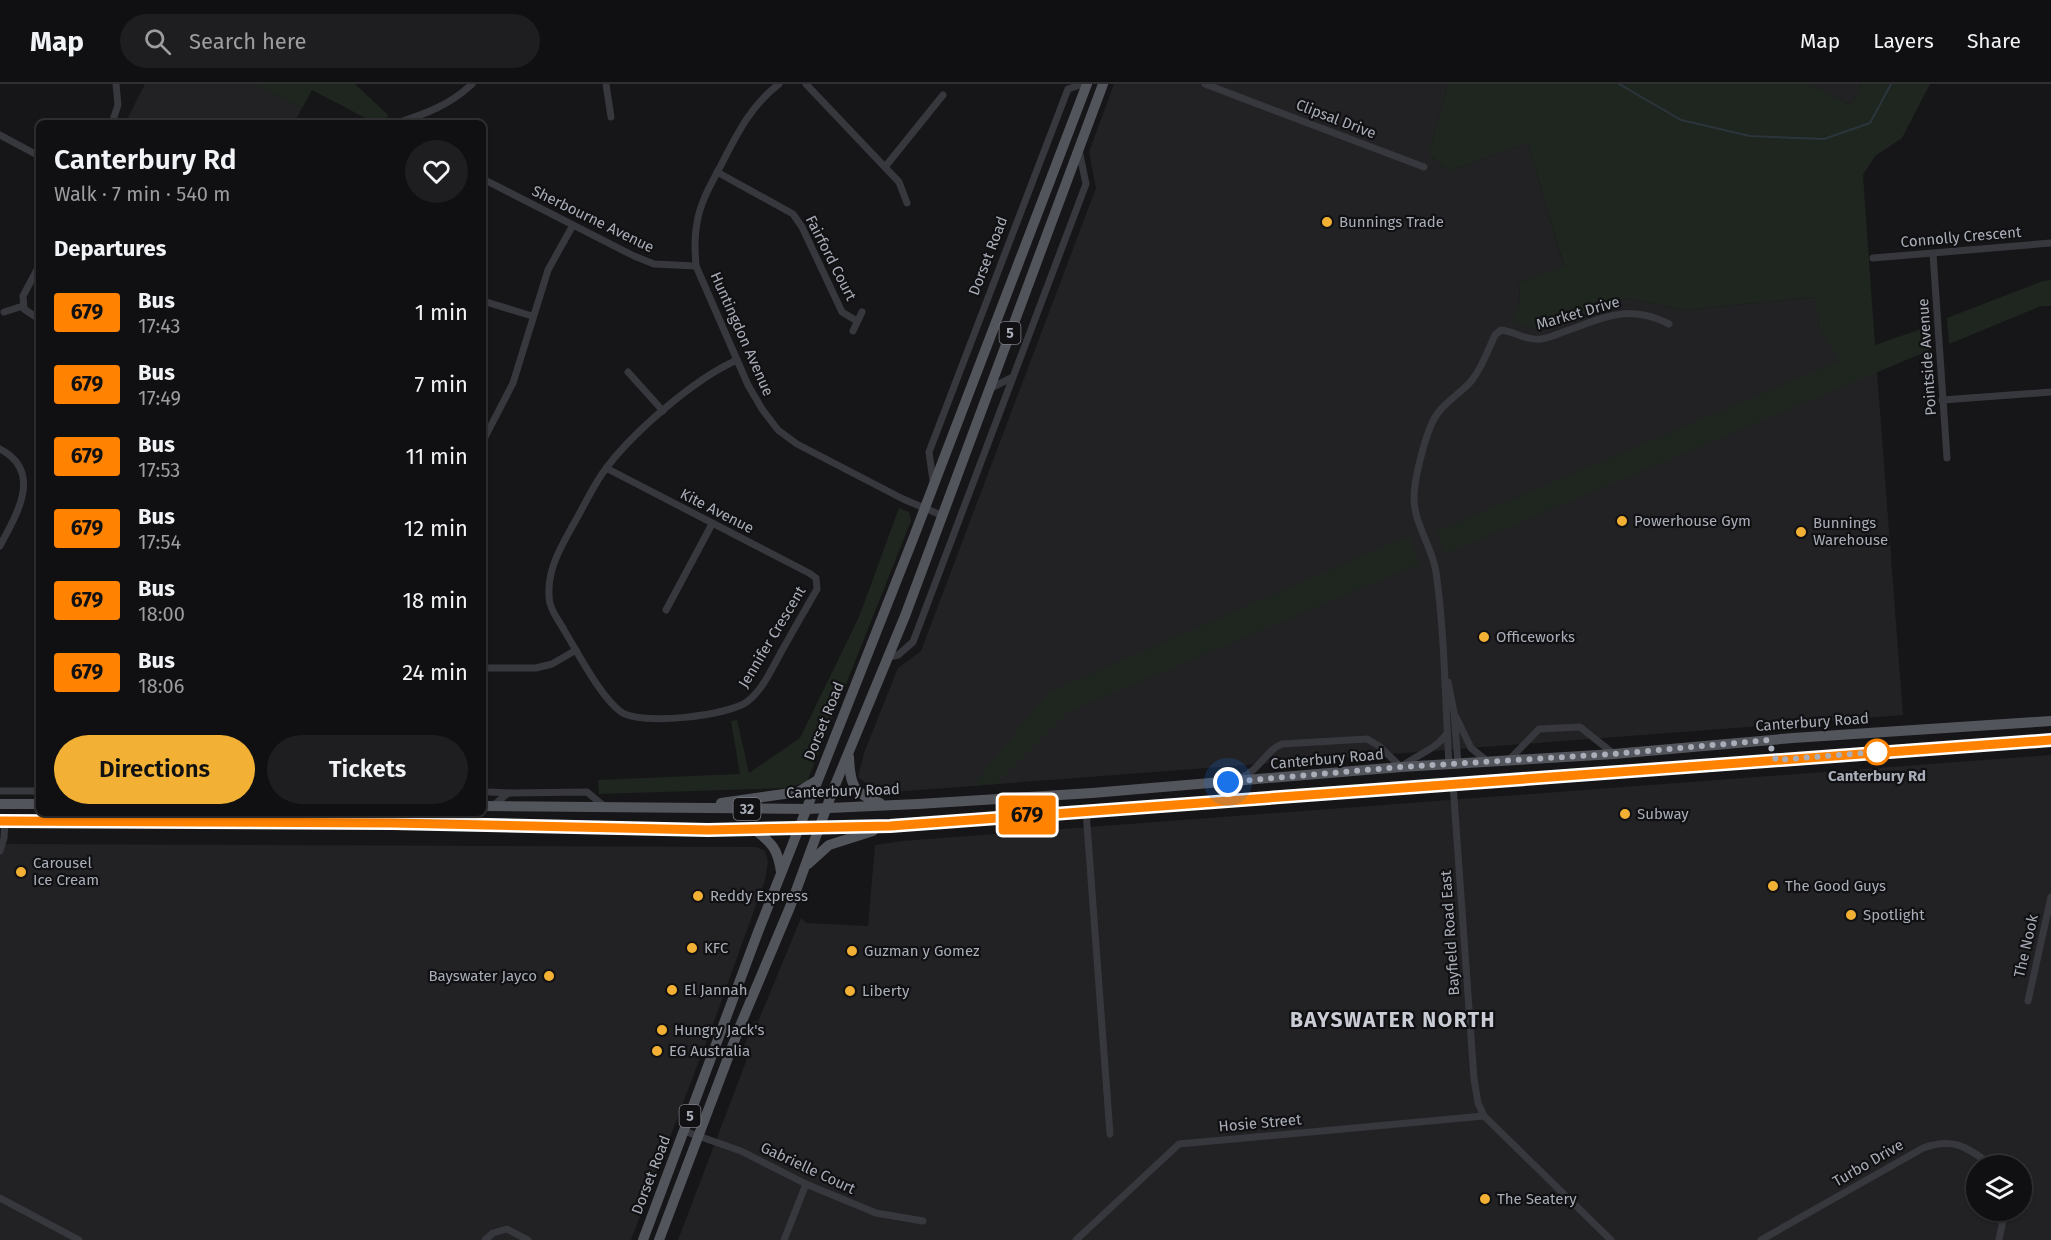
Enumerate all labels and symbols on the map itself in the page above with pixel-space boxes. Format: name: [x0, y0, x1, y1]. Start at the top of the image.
street label: Clipsal Drive: [1293, 96, 1379, 142]
street label: Sherbourne Avenue: [529, 182, 657, 256]
street label: Fairford Court: [802, 212, 860, 304]
place label: Bunnings Trade: [1339, 213, 1444, 231]
street label: Dorset Road: [965, 214, 1011, 298]
marker: Bunnings Trade: [1320, 215, 1334, 229]
street label: Connolly Crescent: [1900, 223, 2023, 251]
street label: Huntingdon Avenue: [707, 269, 777, 399]
street label: Market Drive: [1534, 293, 1622, 333]
street label: Pointside Avenue: [1914, 298, 1940, 416]
road number: 5: [1000, 322, 1020, 344]
street label: Kite Avenue: [677, 485, 757, 537]
place label: Powerhouse Gym: [1634, 512, 1751, 530]
marker: Powerhouse Gym: [1615, 514, 1629, 528]
place label: Bunnings Warehouse: [1813, 514, 1888, 549]
marker: Bunnings Warehouse: [1794, 525, 1808, 539]
street label: Jennifer Crescent: [735, 582, 810, 691]
place label: Officeworks: [1496, 628, 1575, 646]
marker: Officeworks: [1477, 630, 1491, 644]
street label: Dorset Road: [800, 679, 848, 763]
street label: Canterbury Road: [1755, 709, 1869, 735]
marker: Canterbury Rd: [1864, 739, 1890, 765]
street label: Canterbury Road: [1270, 745, 1384, 773]
your location: [1213, 767, 1243, 797]
place label: Canterbury Rd: [1828, 767, 1926, 785]
street label: Canterbury Road: [786, 780, 900, 802]
line badge: 679: [992, 796, 1062, 834]
road number: 32: [734, 798, 760, 820]
place label: Subway: [1637, 805, 1689, 823]
marker: Subway: [1618, 807, 1632, 821]
place label: Carousel Ice Cream: [33, 854, 99, 889]
marker: Carousel Ice Cream: [14, 865, 28, 879]
street label: Bayfield Road East: [1437, 869, 1463, 996]
place label: The Good Guys: [1785, 877, 1886, 895]
marker: The Good Guys: [1766, 879, 1780, 893]
place label: Reddy Express: [710, 887, 808, 905]
marker: Reddy Express: [691, 889, 705, 903]
place label: Spotlight: [1863, 906, 1925, 924]
marker: Spotlight: [1844, 908, 1858, 922]
street label: The Nook: [2010, 912, 2042, 979]
place label: KFC: [704, 939, 729, 957]
marker: KFC: [685, 941, 699, 955]
place label: Guzman y Gomez: [864, 942, 980, 960]
marker: Guzman y Gomez: [845, 944, 859, 958]
place label: Bayswater Jayco: [428, 967, 537, 985]
marker: Bayswater Jayco: [542, 969, 556, 983]
place label: El Jannah: [684, 981, 748, 999]
place label: Liberty: [862, 982, 910, 1000]
marker: El Jannah: [665, 983, 679, 997]
marker: Liberty: [843, 984, 857, 998]
district label: BAYSWATER NORTH: [1290, 1007, 1496, 1033]
place label: Hungry Jack's: [674, 1021, 764, 1039]
marker: Hungry Jack's: [655, 1023, 669, 1037]
place label: EG Australia: [669, 1042, 750, 1060]
marker: EG Australia: [650, 1044, 664, 1058]
road number: 5: [680, 1105, 700, 1127]
street label: Hosie Street: [1218, 1110, 1303, 1136]
street label: Dorset Road: [628, 1133, 674, 1217]
street label: Turbo Drive: [1830, 1136, 1906, 1190]
street label: Gabrielle Court: [758, 1138, 859, 1198]
place label: The Seatery: [1497, 1190, 1577, 1208]
marker: The Seatery: [1478, 1192, 1492, 1206]

